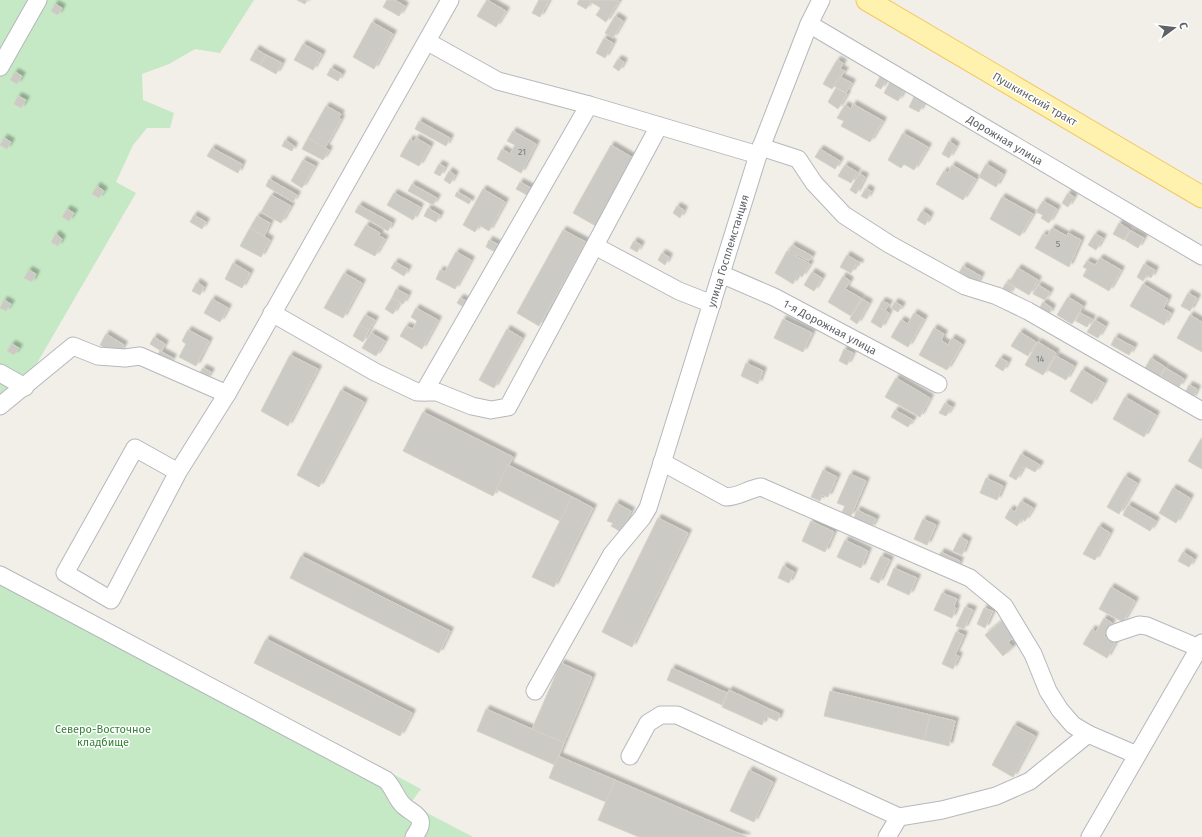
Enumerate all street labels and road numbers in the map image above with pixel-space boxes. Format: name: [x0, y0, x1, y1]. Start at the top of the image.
street label: Пушкинский тракт: [990, 70, 1079, 129]
street label: Дорожная улица: [964, 112, 1045, 168]
street label: улица Госплемстанция: [705, 193, 752, 309]
street label: 1-я Дорожная улица: [781, 297, 879, 358]

